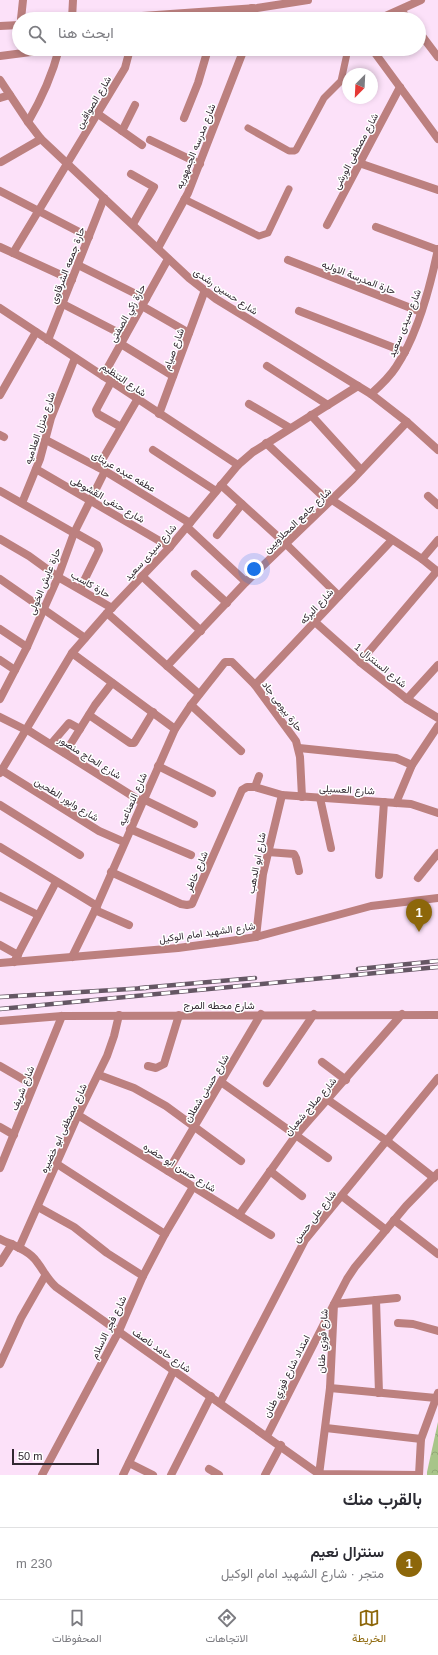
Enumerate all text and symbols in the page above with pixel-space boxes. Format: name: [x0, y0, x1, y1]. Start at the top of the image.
search box: [12, 12, 426, 56]
icon: search: [26, 23, 48, 45]
text: ابحث هنا: [58, 24, 114, 41]
north arrow: [342, 68, 378, 104]
street label: شارع الصوافين: [73, 74, 114, 131]
street label: شارع مدرسه الجمهوريه: [173, 102, 219, 191]
street label: شارع مصطفى الورشى: [331, 111, 381, 192]
street label: حارة جمعه الشرقاوى: [48, 225, 88, 305]
street label: حارة المدرسة الاوليه: [320, 258, 398, 298]
street label: شارع حسين رشدى: [191, 266, 260, 318]
street label: حارة زكي الصفتى: [107, 282, 151, 346]
street label: شارع سيدى سعيد: [386, 288, 424, 359]
street label: شارع صيام: [161, 327, 187, 372]
street label: شارع التنظيم: [99, 360, 148, 399]
street label: شارع منزل العلاميه: [22, 391, 58, 466]
street label: عطفه عبده عربتاى: [89, 449, 158, 495]
street label: شارع حنفى القشوطى: [68, 474, 147, 526]
street label: شارع جامع المحلاويين: [261, 485, 334, 556]
street label: شارع سيدى سعيد: [122, 522, 179, 583]
street label: حارة عايش الخولى: [26, 546, 64, 617]
your location: [244, 559, 264, 579]
street label: حارة كاسب: [69, 569, 113, 601]
street label: شارع البركه: [297, 586, 336, 627]
street label: شارع السنترال 1: [352, 641, 409, 691]
street label: حارة بيومى جاد: [259, 679, 305, 734]
street label: شارع الحاج منصور: [55, 733, 123, 782]
street label: شارع النعناعيه: [116, 771, 150, 828]
street label: شارع وابور الطحين: [32, 775, 101, 824]
street label: شارع العسيلى: [319, 783, 375, 797]
street label: شارع ابو الدهب: [245, 831, 269, 895]
street label: شارع خاطر: [183, 849, 211, 894]
pin: 1: [406, 899, 432, 932]
street label: شارع الشهيد امام الوكيل: [158, 920, 256, 946]
street label: شارع محطه المرج: [183, 1000, 255, 1012]
street label: شارع حسنى شعلان: [182, 1052, 232, 1125]
street label: شارع شريف: [9, 1064, 37, 1112]
street label: شارع صلاح شعبان: [282, 1075, 339, 1138]
street label: شارع مصطفى ابو خضيره: [38, 1082, 90, 1175]
street label: شارع حسن ابو حضره: [141, 1141, 218, 1195]
street label: شارع على حسن: [291, 1188, 339, 1245]
street label: شارع فجر الاسلام: [88, 1294, 129, 1361]
street label: شارع فوزي طنان: [315, 1308, 333, 1374]
street label: شارع حامد ناصف: [130, 1326, 193, 1376]
street label: امتداد شارع فوزي طنان: [261, 1333, 315, 1421]
scale bar: [12, 1447, 99, 1466]
text: 50 m: [18, 1450, 42, 1462]
text: بالقرب منك: [343, 1490, 422, 1509]
text: سنترال نعيم: [311, 1543, 384, 1560]
text: 230 m: [16, 1556, 52, 1571]
text: 1: [405, 1556, 413, 1571]
text: متجر · شارع الشهيد امام الوكيل: [221, 1566, 384, 1581]
tab: المحفوظات: [52, 1607, 102, 1648]
tab: الاتجاهات: [205, 1607, 248, 1648]
tab: الخريطة: [352, 1607, 386, 1648]

